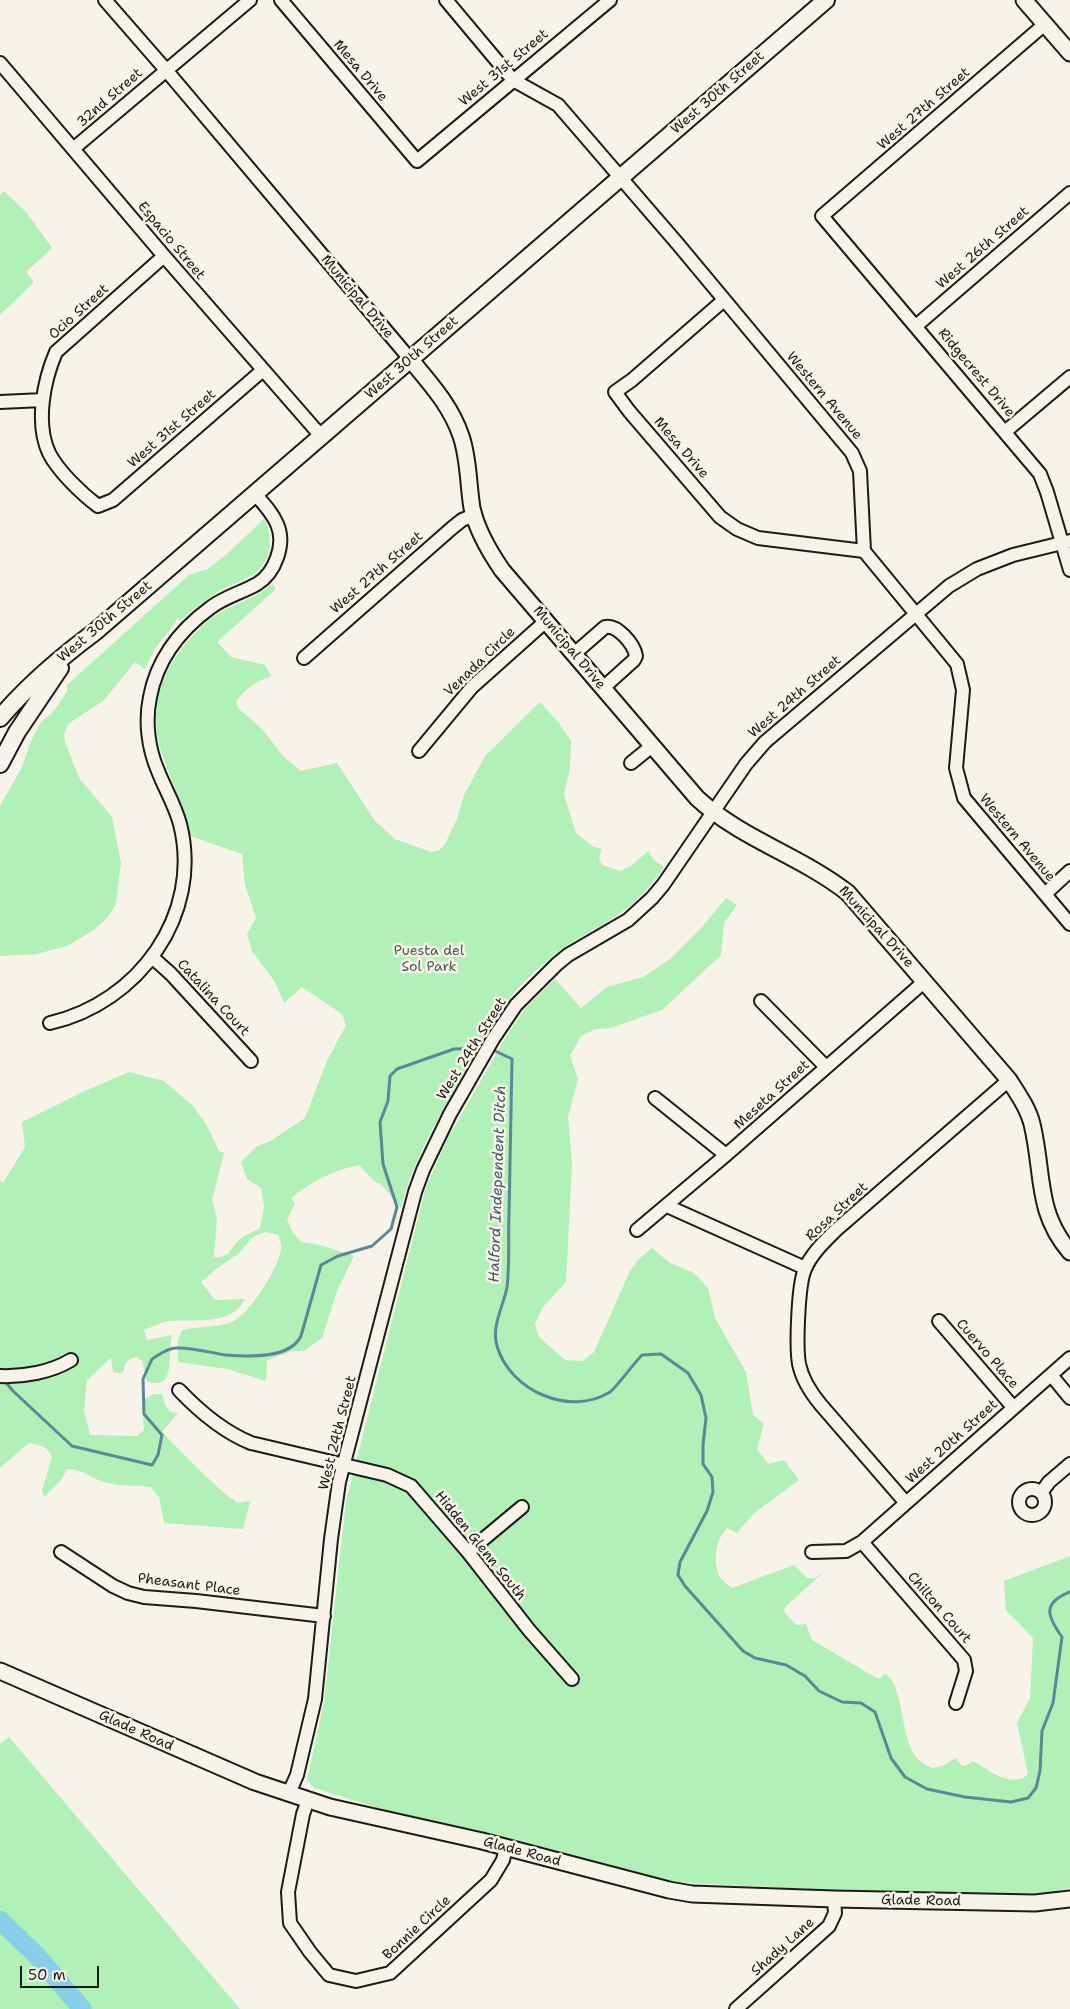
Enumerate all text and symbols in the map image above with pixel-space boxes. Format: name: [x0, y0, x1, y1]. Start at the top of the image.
street label: West 31st Street: [456, 26, 552, 110]
street label: Mesa Drive: [329, 37, 391, 105]
street label: West 30th Street: [668, 48, 768, 138]
street label: West 27th Street: [874, 64, 974, 154]
street label: 32nd Street: [74, 65, 146, 131]
street label: Espacio Street: [134, 199, 208, 283]
street label: West 26th Street: [933, 203, 1033, 293]
street label: Municipal Drive: [317, 252, 397, 342]
street label: Ocio Street: [46, 281, 112, 343]
street label: West 30th Street: [362, 313, 462, 403]
street label: Ridgecrest Drive: [934, 325, 1018, 421]
street label: Western Avenue: [782, 349, 866, 443]
street label: West 31st Street: [124, 386, 220, 472]
street label: Mesa Drive: [650, 414, 712, 482]
street label: West 27th Street: [327, 528, 427, 618]
street label: West 30th Street: [54, 578, 156, 666]
street label: Municipal Drive: [529, 603, 609, 693]
street label: Venada Circle: [441, 624, 519, 700]
street label: West 24th Street: [745, 652, 845, 742]
street label: Western Avenue: [975, 791, 1059, 885]
street label: Municipal Drive: [835, 883, 917, 971]
park label: Puesta del Sol Park: [394, 943, 464, 976]
street label: Catalina Court: [173, 956, 253, 1040]
street label: West 24th Street: [434, 995, 510, 1103]
street label: Meseta Street: [731, 1057, 813, 1133]
water label: Halford Independent Ditch: [486, 1085, 510, 1283]
street label: Rosa Street: [802, 1179, 872, 1245]
street label: Cuervo Place: [952, 1316, 1022, 1392]
street label: West 24th Street: [316, 1374, 360, 1492]
street label: West 20th Street: [903, 1396, 1001, 1488]
street label: Hidden Glenn South: [431, 1488, 529, 1604]
street label: Chilton Court: [903, 1569, 975, 1647]
street label: Pheasant Place: [137, 1570, 241, 1600]
street label: Glade Road: [96, 1707, 176, 1755]
street label: Glade Road: [481, 1834, 563, 1870]
street label: Bonnie Circle: [379, 1892, 455, 1964]
street label: Glade Road: [881, 1892, 961, 1910]
street label: Shady Lane: [748, 1914, 818, 1980]
scale bar: [22, 1956, 101, 1988]
text: 50 m: [28, 1965, 66, 1985]

